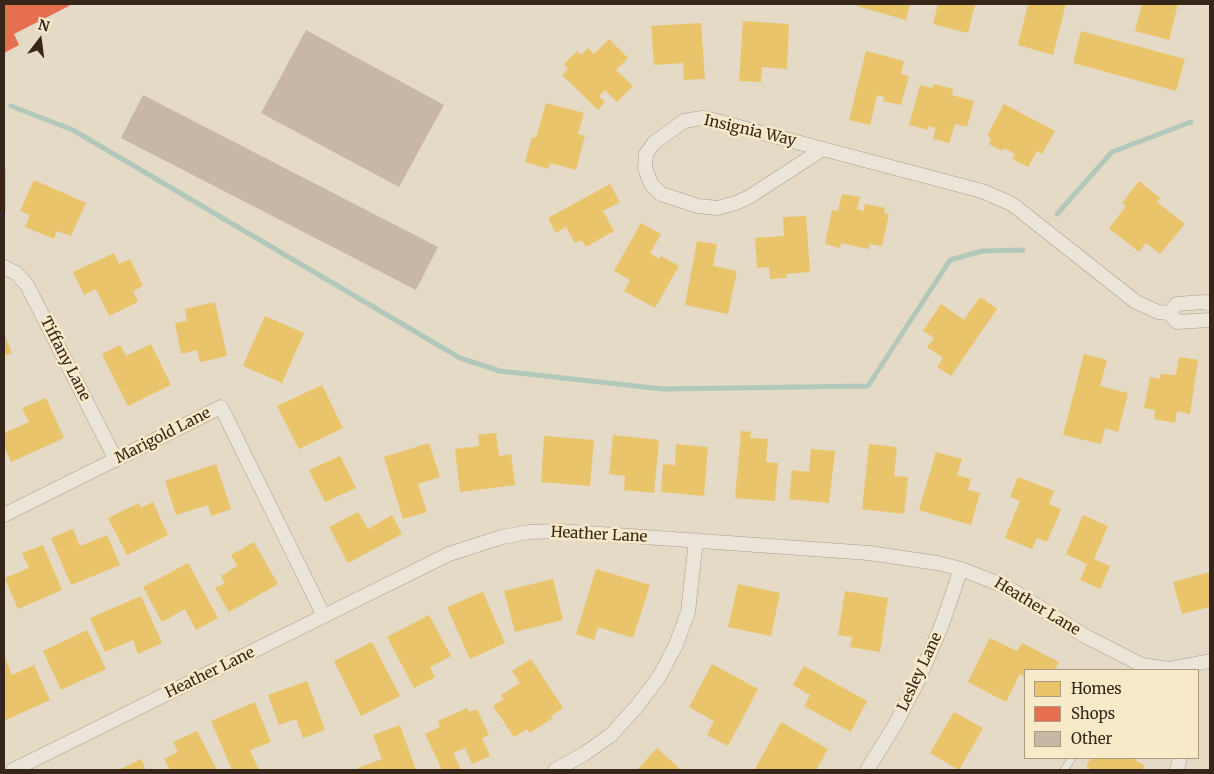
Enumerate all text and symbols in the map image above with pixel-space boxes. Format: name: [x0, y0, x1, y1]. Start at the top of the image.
north arrow: [15, 15, 65, 65]
text: N: [36, 15, 52, 36]
street label: Insignia Way: [702, 112, 798, 150]
street label: Tiffany Lane: [36, 314, 94, 404]
street label: Marigold Lane: [112, 404, 214, 468]
street label: Heather Lane: [550, 523, 648, 547]
street label: Heather Lane: [991, 574, 1083, 640]
street label: Lesley Lane: [894, 630, 946, 714]
street label: Heather Lane: [163, 644, 257, 702]
legend: [1024, 669, 1199, 759]
text: Homes: [1071, 679, 1122, 698]
text: Shops: [1071, 704, 1115, 723]
text: Other: [1071, 729, 1112, 748]

